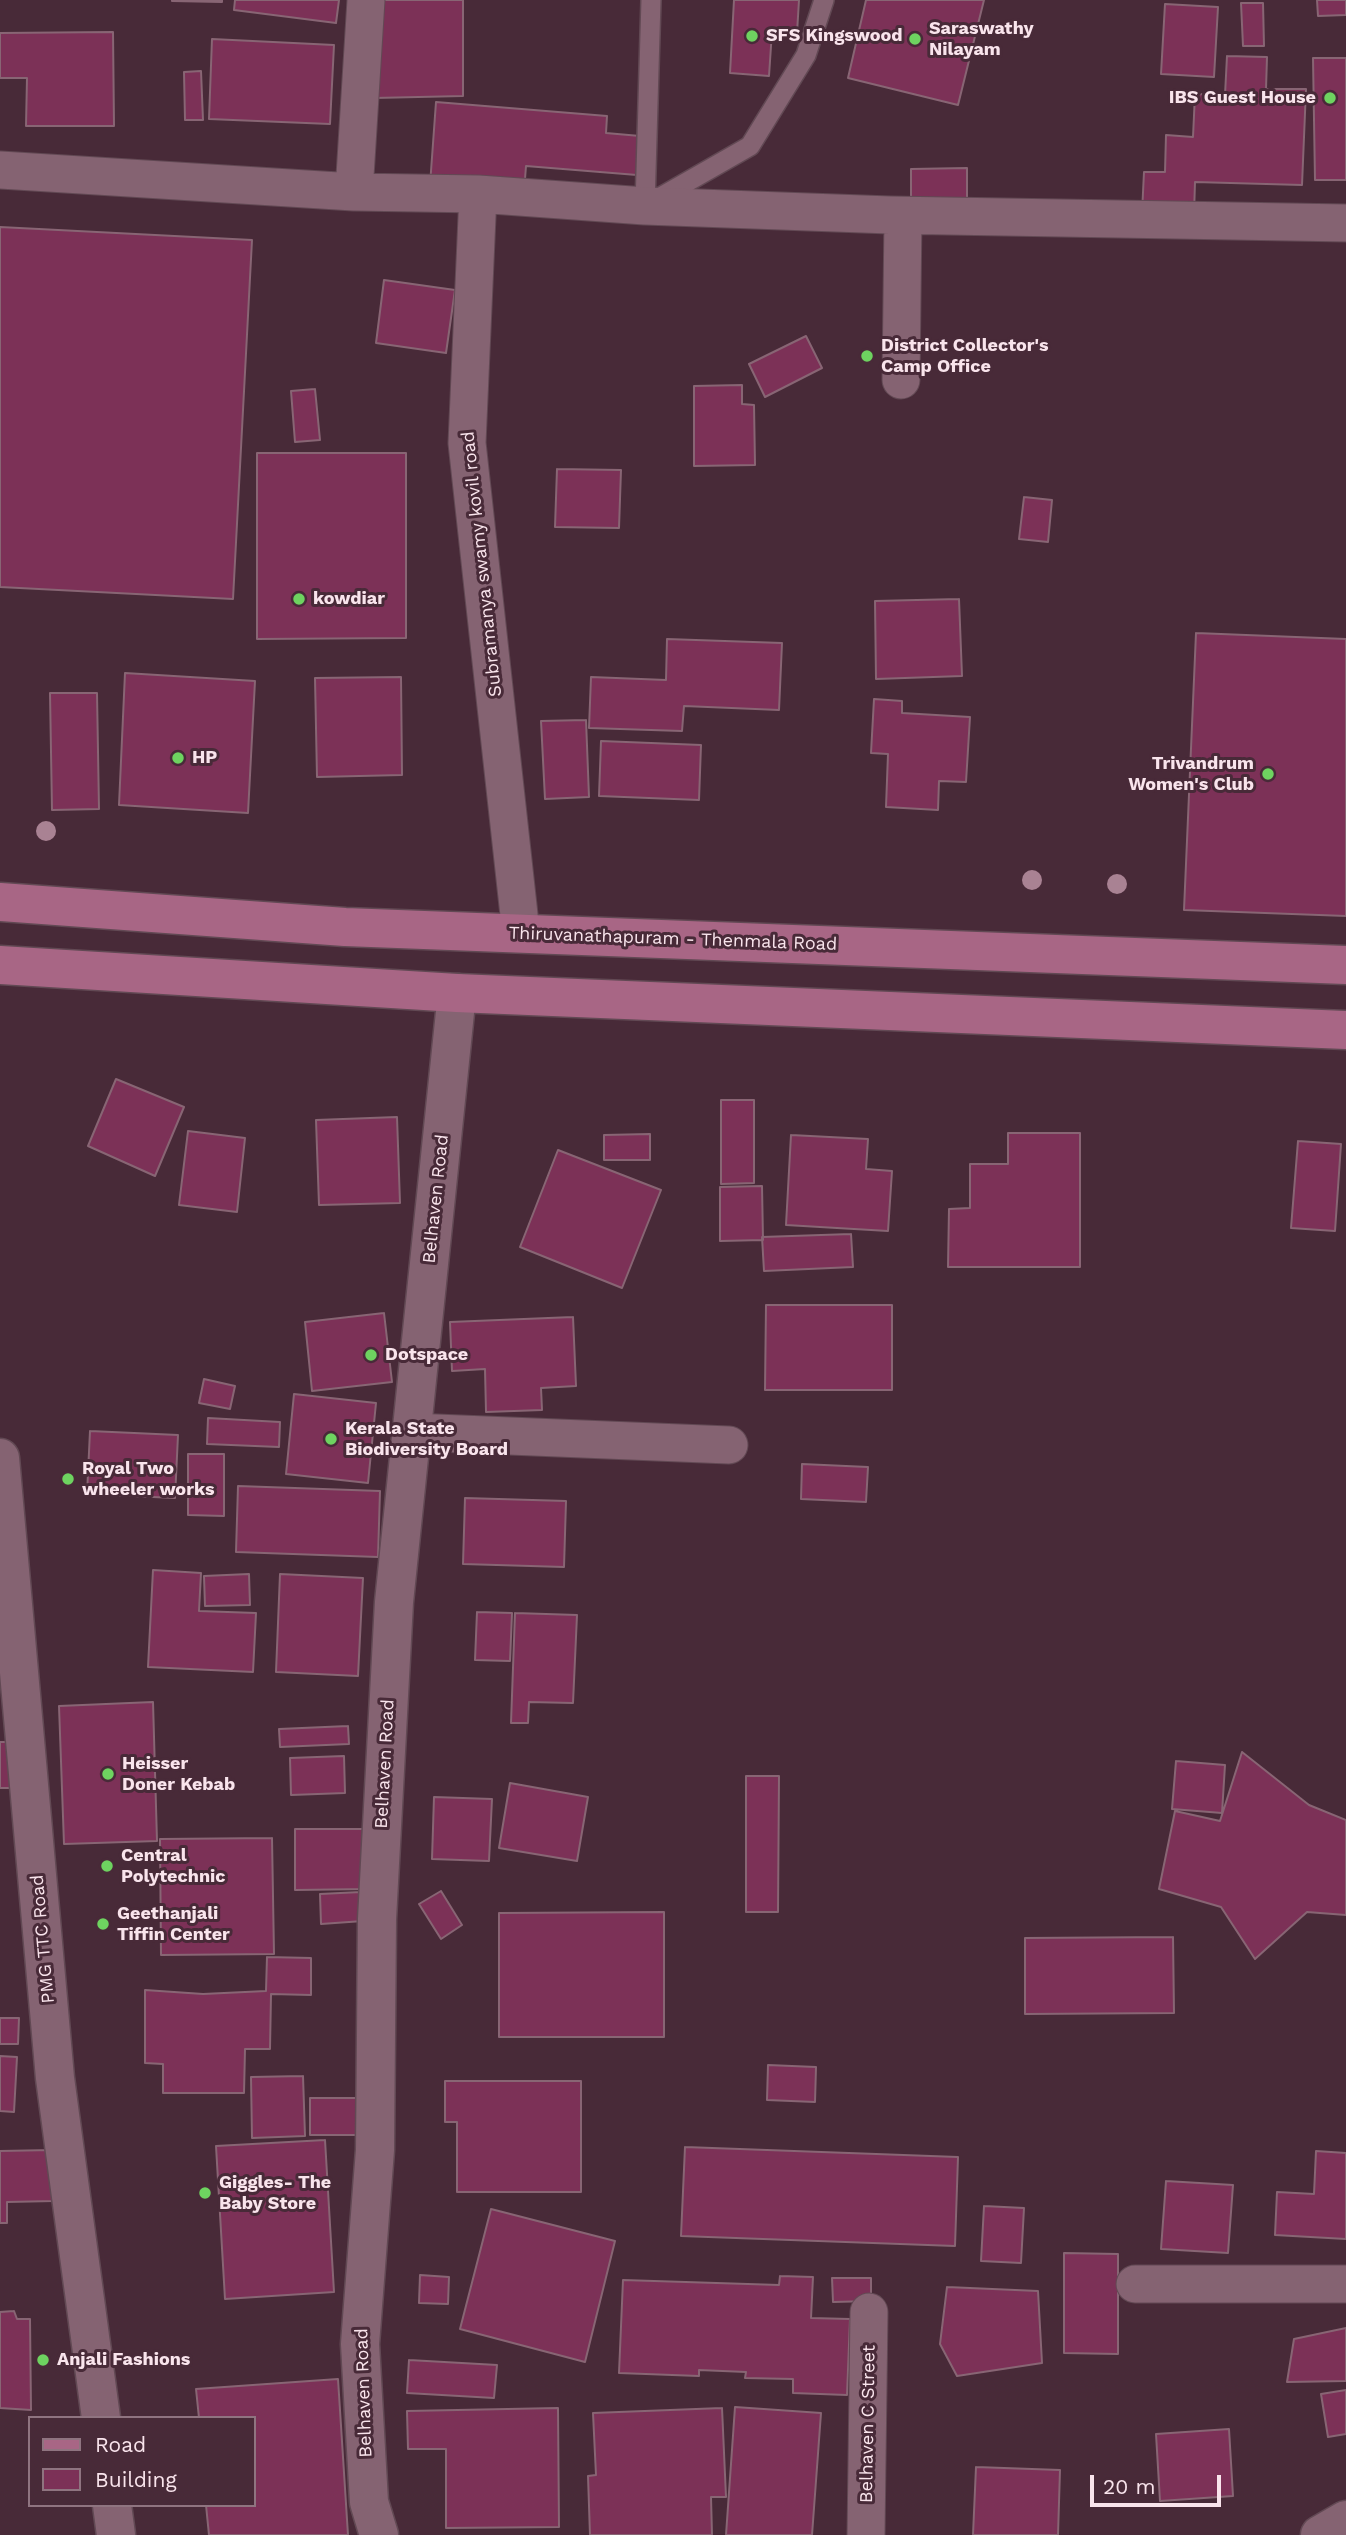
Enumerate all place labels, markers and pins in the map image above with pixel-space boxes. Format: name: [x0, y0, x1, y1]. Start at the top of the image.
place label: Saraswathy Nilayam: [929, 18, 1034, 60]
place label: SFS Kingswood: [766, 25, 903, 47]
marker: SFS Kingswood: [744, 28, 760, 44]
marker: Saraswathy Nilayam: [907, 31, 923, 47]
place label: IBS Guest House: [1169, 87, 1316, 109]
marker: IBS Guest House: [1322, 90, 1338, 106]
place label: District Collector's Camp Office: [881, 335, 1049, 378]
marker: District Collector's Camp Office: [859, 348, 875, 364]
place label: kowdiar: [313, 588, 385, 610]
marker: kowdiar: [291, 591, 307, 607]
place label: HP: [192, 747, 217, 769]
marker: HP: [170, 750, 186, 766]
place label: Trivandrum Women's Club: [1128, 753, 1254, 796]
marker: Trivandrum Women's Club: [1260, 766, 1276, 782]
place label: Dotspace: [385, 1344, 468, 1366]
marker: Dotspace: [363, 1347, 379, 1363]
place label: Kerala State Biodiversity Board: [345, 1418, 508, 1460]
marker: Kerala State Biodiversity Board: [323, 1431, 339, 1447]
place label: Royal Two wheeler works: [82, 1458, 215, 1500]
marker: Royal Two wheeler works: [60, 1471, 76, 1487]
place label: Heisser Doner Kebab: [122, 1753, 235, 1796]
marker: Heisser Doner Kebab: [100, 1766, 116, 1782]
place label: Central Polytechnic: [121, 1845, 226, 1888]
marker: Central Polytechnic: [99, 1858, 115, 1874]
place label: Geethanjali Tiffin Center: [117, 1903, 230, 1946]
marker: Geethanjali Tiffin Center: [95, 1916, 111, 1932]
place label: Giggles- The Baby Store: [219, 2172, 331, 2214]
marker: Giggles- The Baby Store: [197, 2185, 213, 2201]
place label: Anjali Fashions: [57, 2349, 190, 2371]
marker: Anjali Fashions: [35, 2352, 51, 2368]

